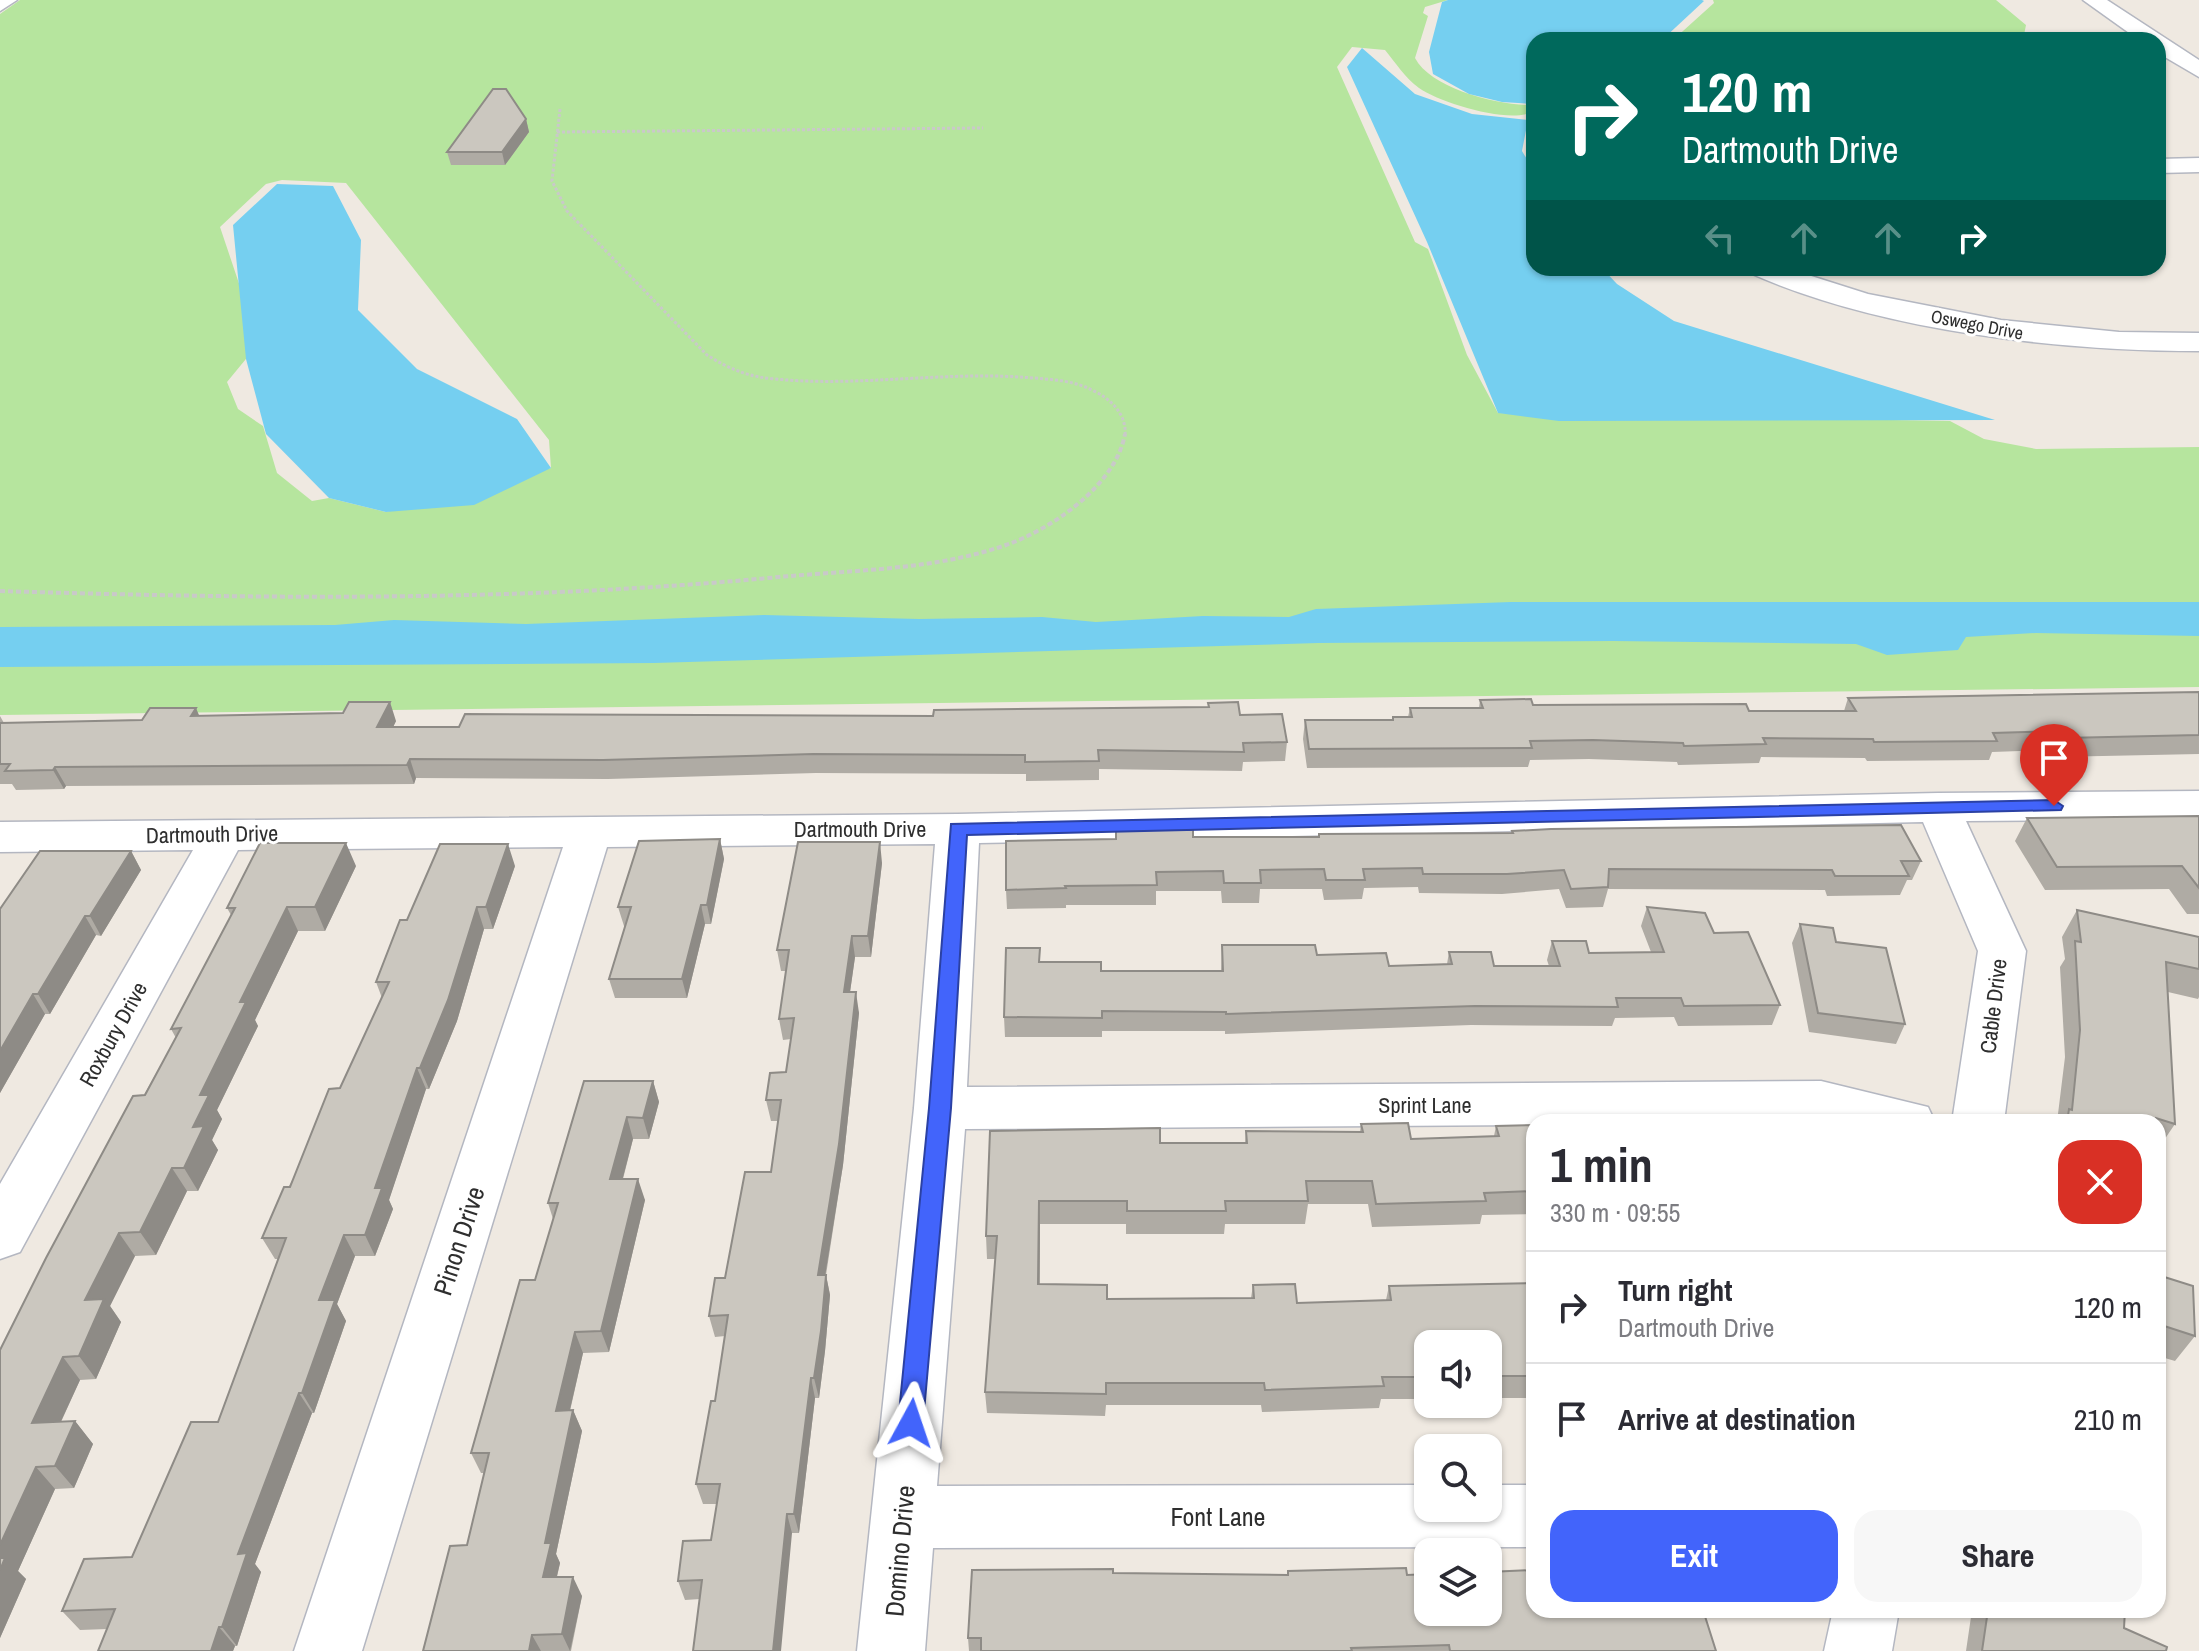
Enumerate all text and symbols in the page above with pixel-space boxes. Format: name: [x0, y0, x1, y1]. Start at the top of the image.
text: 120 m: [1682, 54, 1812, 129]
icon: right: [1550, 64, 1654, 168]
text: Dartmouth Drive: [1682, 126, 1899, 174]
icon: left: [1698, 216, 1742, 260]
icon: ahead: [1782, 216, 1826, 260]
icon: ahead: [1866, 216, 1910, 260]
icon: right: [1950, 216, 1994, 260]
street label: Oswego Drive: [1929, 303, 2025, 346]
pin: [2020, 724, 2088, 806]
icon: arrive: [2032, 736, 2076, 780]
street label: Dartmouth Drive: [794, 814, 926, 844]
street label: Dartmouth Drive: [146, 818, 278, 850]
street label: Cable Drive: [1972, 957, 2014, 1055]
street label: Roxbury Drive: [72, 976, 154, 1092]
street label: Sprint Lane: [1378, 1090, 1472, 1120]
text: 1 min: [1550, 1132, 1653, 1197]
button: close: [2058, 1140, 2142, 1224]
street label: Pinon Drive: [424, 1182, 493, 1300]
text: 330 m · 09:55: [1550, 1195, 1680, 1230]
text: Turn right: [1618, 1270, 1732, 1310]
icon: right: [1550, 1285, 1594, 1329]
text: 120 m: [2074, 1287, 2142, 1327]
text: Dartmouth Drive: [1618, 1310, 1774, 1345]
map controls: [1414, 1330, 1502, 1626]
button: sound: [1414, 1330, 1502, 1418]
position arrow: [869, 1381, 953, 1465]
icon: arrive: [1550, 1397, 1594, 1441]
text: Arrive at destination: [1618, 1399, 1856, 1439]
text: 210 m: [2074, 1399, 2142, 1439]
button: search: [1414, 1434, 1502, 1522]
street label: Domino Drive: [876, 1484, 923, 1618]
street label: Font Lane: [1171, 1499, 1265, 1534]
button: Exit: [1550, 1510, 1838, 1602]
button: Share: [1854, 1510, 2142, 1602]
button: layers: [1414, 1538, 1502, 1626]

